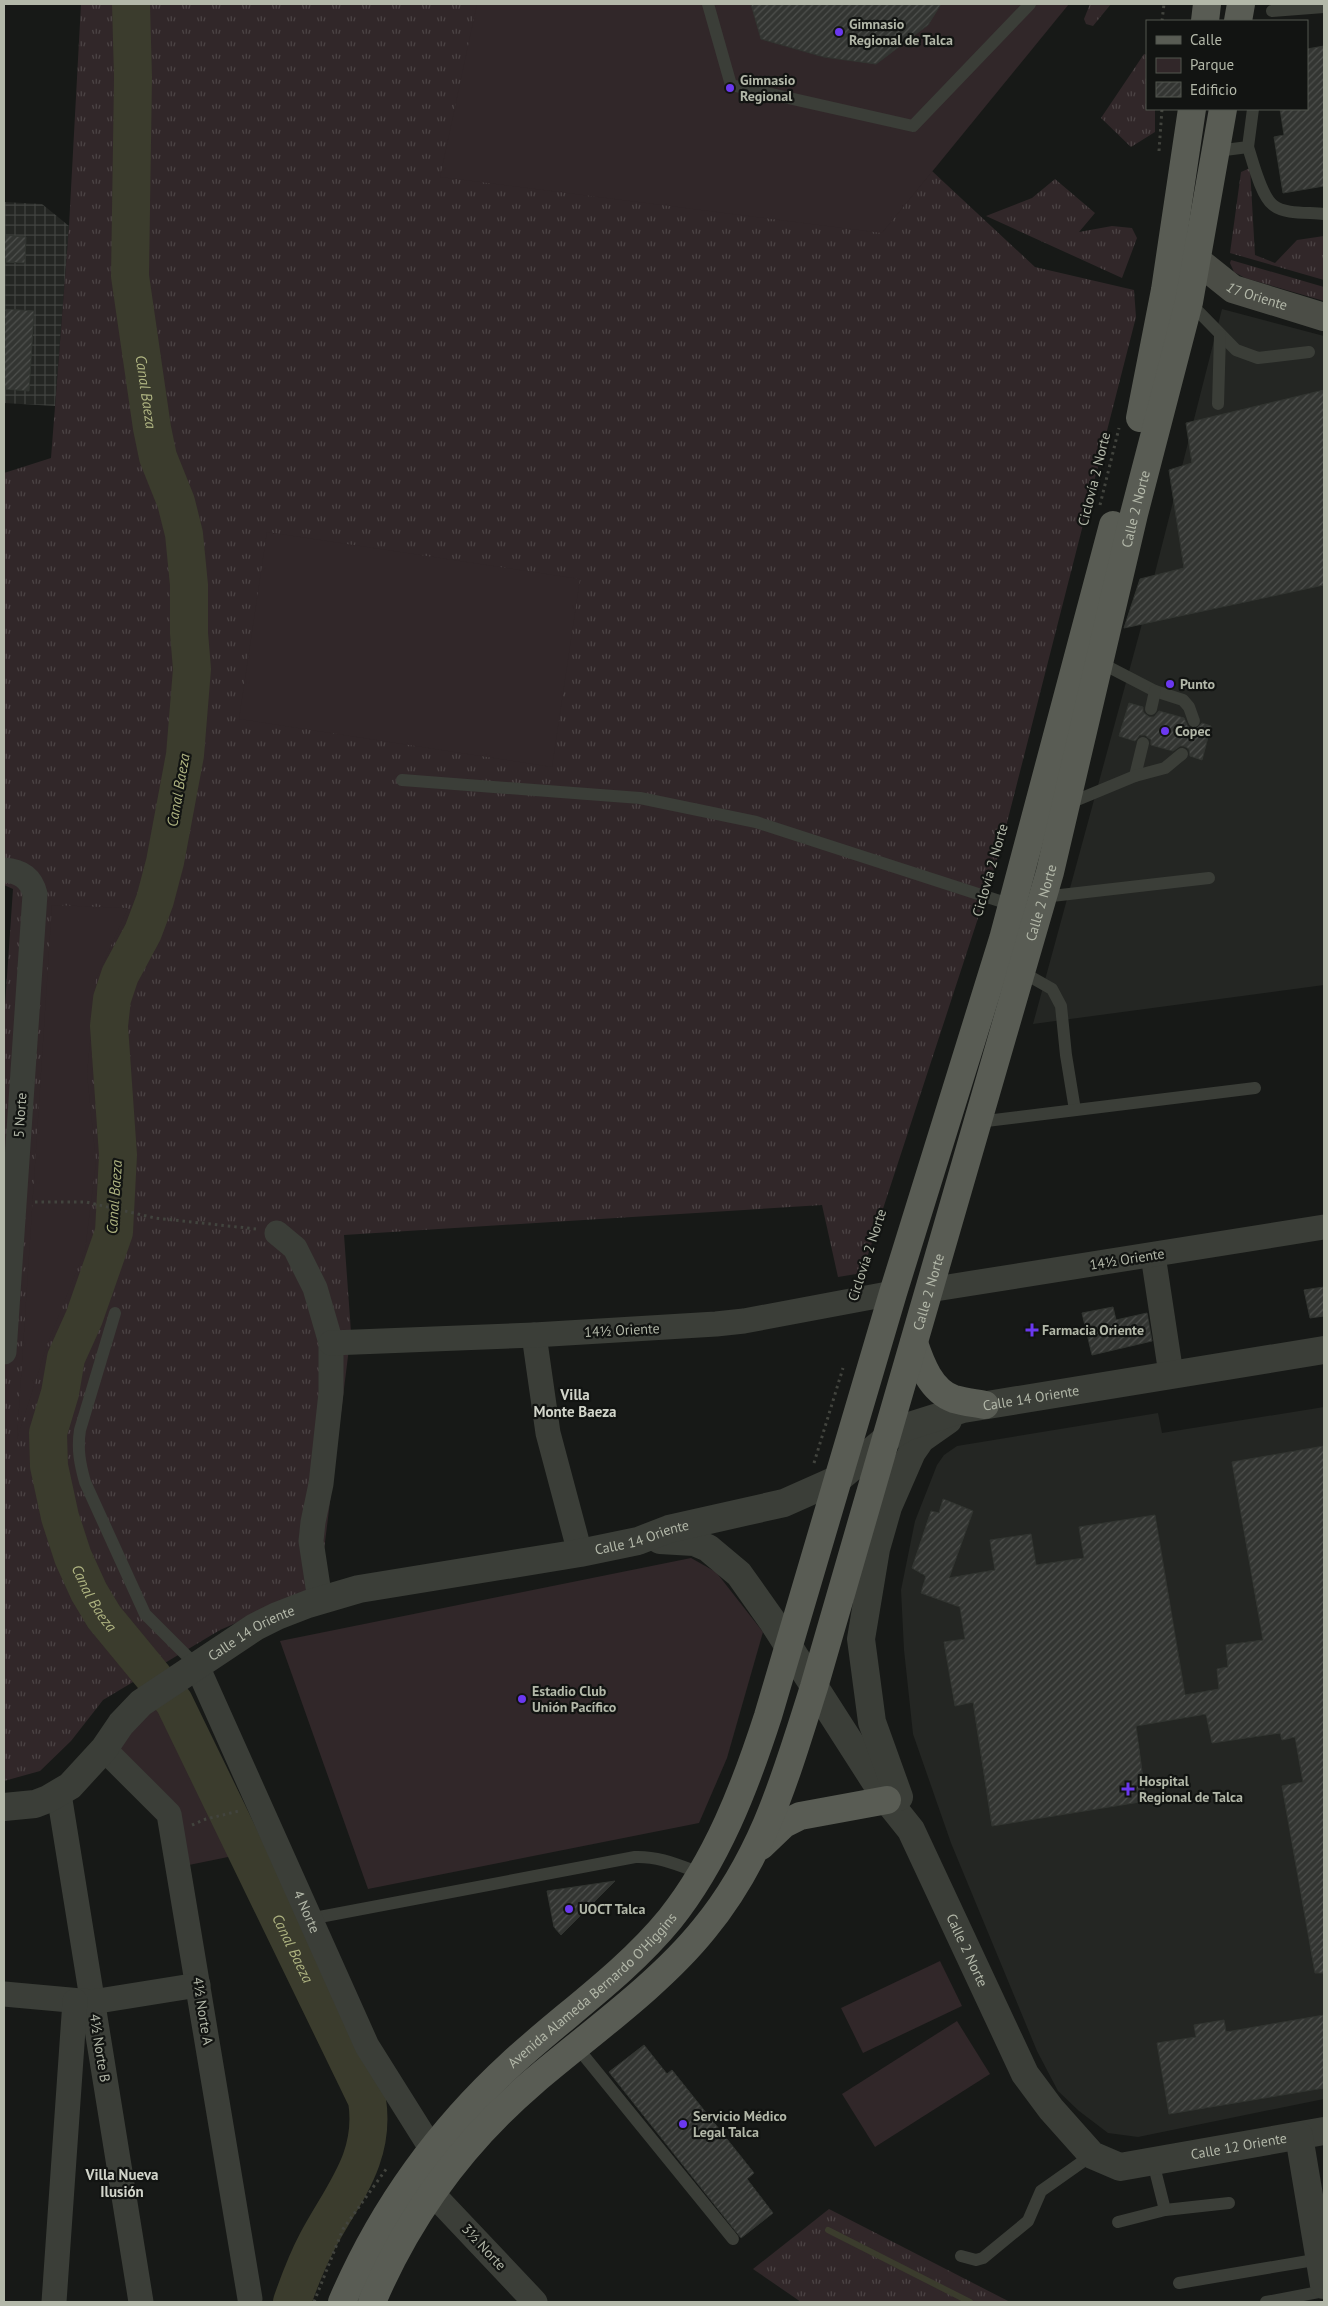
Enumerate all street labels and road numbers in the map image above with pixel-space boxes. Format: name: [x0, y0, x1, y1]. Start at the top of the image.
street label: 17 Oriente: [1222, 278, 1290, 314]
street label: Ciclovía 2 Norte: [1074, 430, 1114, 528]
street label: Calle 2 Norte: [1117, 468, 1154, 549]
street label: Ciclovía 2 Norte: [968, 821, 1012, 919]
street label: Calle 2 Norte: [1021, 863, 1060, 943]
street label: 5 Norte: [9, 1092, 31, 1138]
street label: Ciclovía 2 Norte: [844, 1207, 890, 1303]
street label: 14½ Oriente: [1088, 1244, 1166, 1274]
street label: Calle 2 Norte: [909, 1251, 948, 1332]
street label: 14½ Oriente: [584, 1319, 660, 1341]
street label: Calle 14 Oriente: [981, 1381, 1081, 1415]
street label: Calle 14 Oriente: [593, 1516, 691, 1559]
street label: Calle 14 Oriente: [204, 1601, 297, 1665]
street label: 4 Norte: [289, 1887, 324, 1936]
street label: Avenida Alameda Bernardo O'Higgins: [504, 1909, 681, 2072]
street label: Calle 2 Norte: [942, 1911, 992, 1990]
street label: 4½ Norte A: [189, 1976, 217, 2047]
street label: 4½ Norte B: [86, 2013, 114, 2083]
street label: Calle 12 Oriente: [1189, 2129, 1288, 2163]
street label: 3½ Norte: [458, 2220, 510, 2274]

